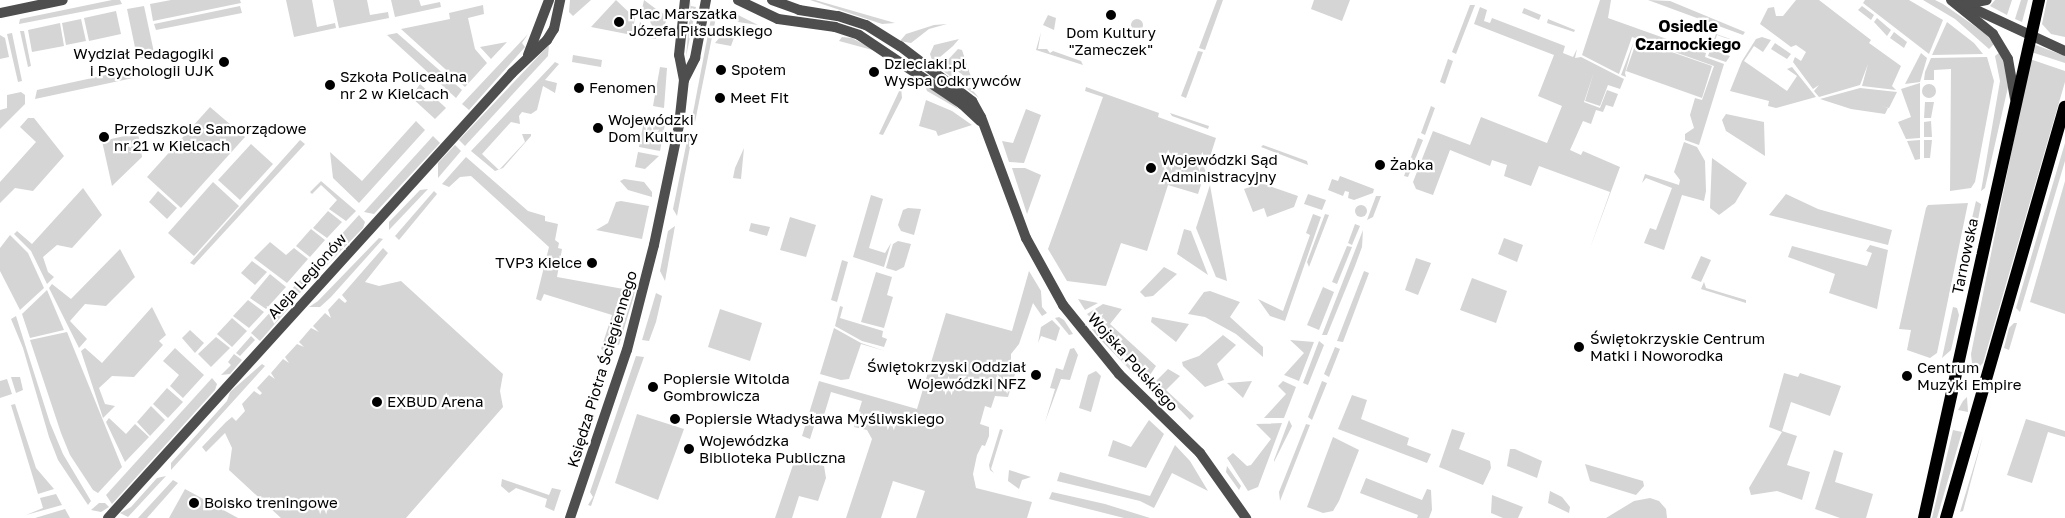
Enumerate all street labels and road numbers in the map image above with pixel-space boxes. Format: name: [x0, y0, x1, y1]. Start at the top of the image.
street label: Tarnowska: [1948, 216, 1982, 296]
street label: Aleja Legionów: [264, 230, 350, 322]
street label: Księdza Piotra Ściegiennego: [563, 269, 641, 469]
street label: Wojska Polskiego: [1084, 309, 1182, 415]

